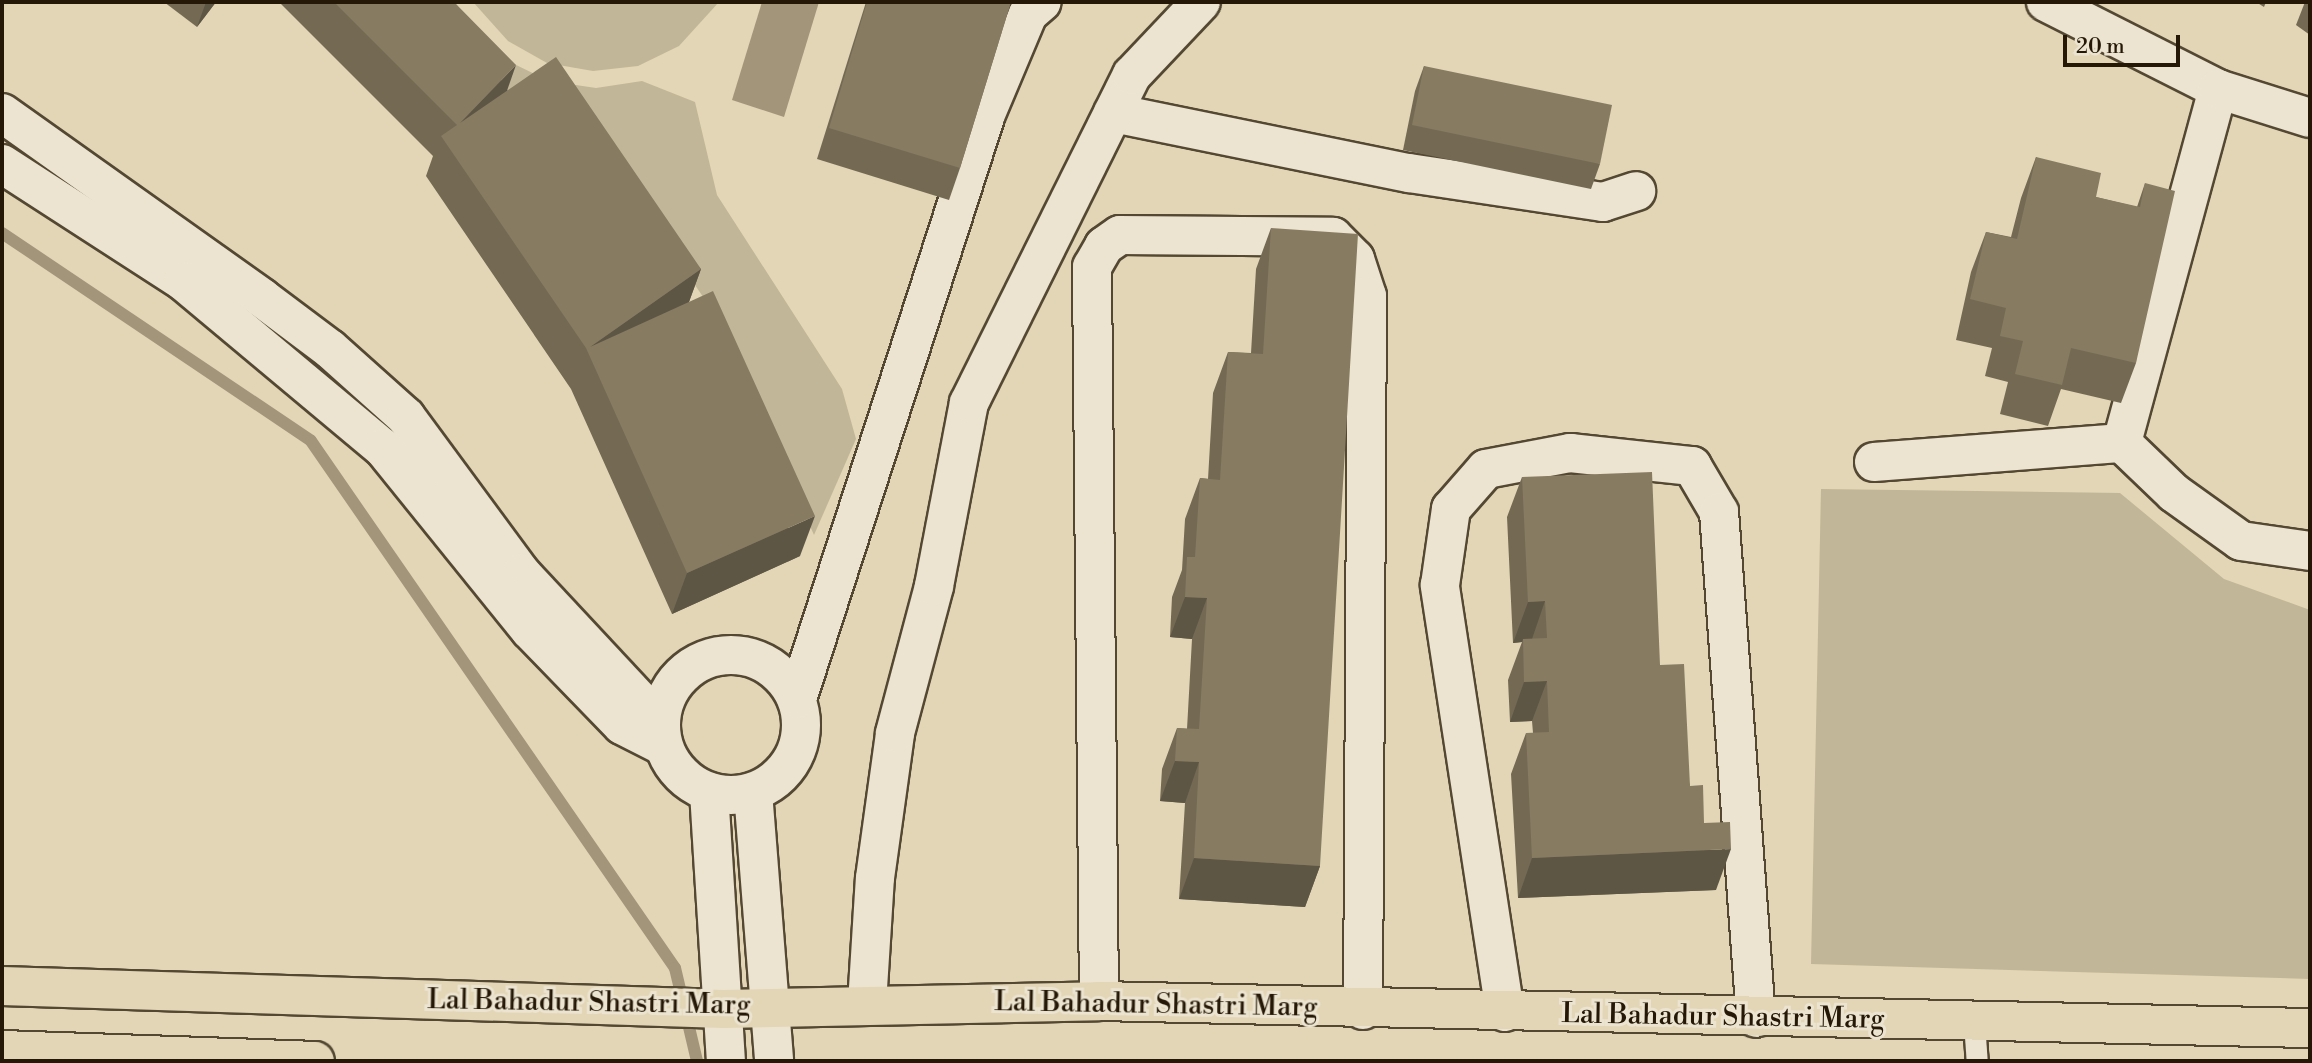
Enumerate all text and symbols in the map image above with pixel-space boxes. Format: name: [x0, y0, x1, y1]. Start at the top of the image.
scale bar: [2067, 21, 2184, 65]
text: 20 m: [2076, 34, 2125, 60]
street label: Lal Bahadur Shastri Marg: [427, 983, 751, 1023]
street label: Lal Bahadur Shastri Marg: [994, 985, 1318, 1025]
street label: Lal Bahadur Shastri Marg: [1561, 997, 1885, 1037]

